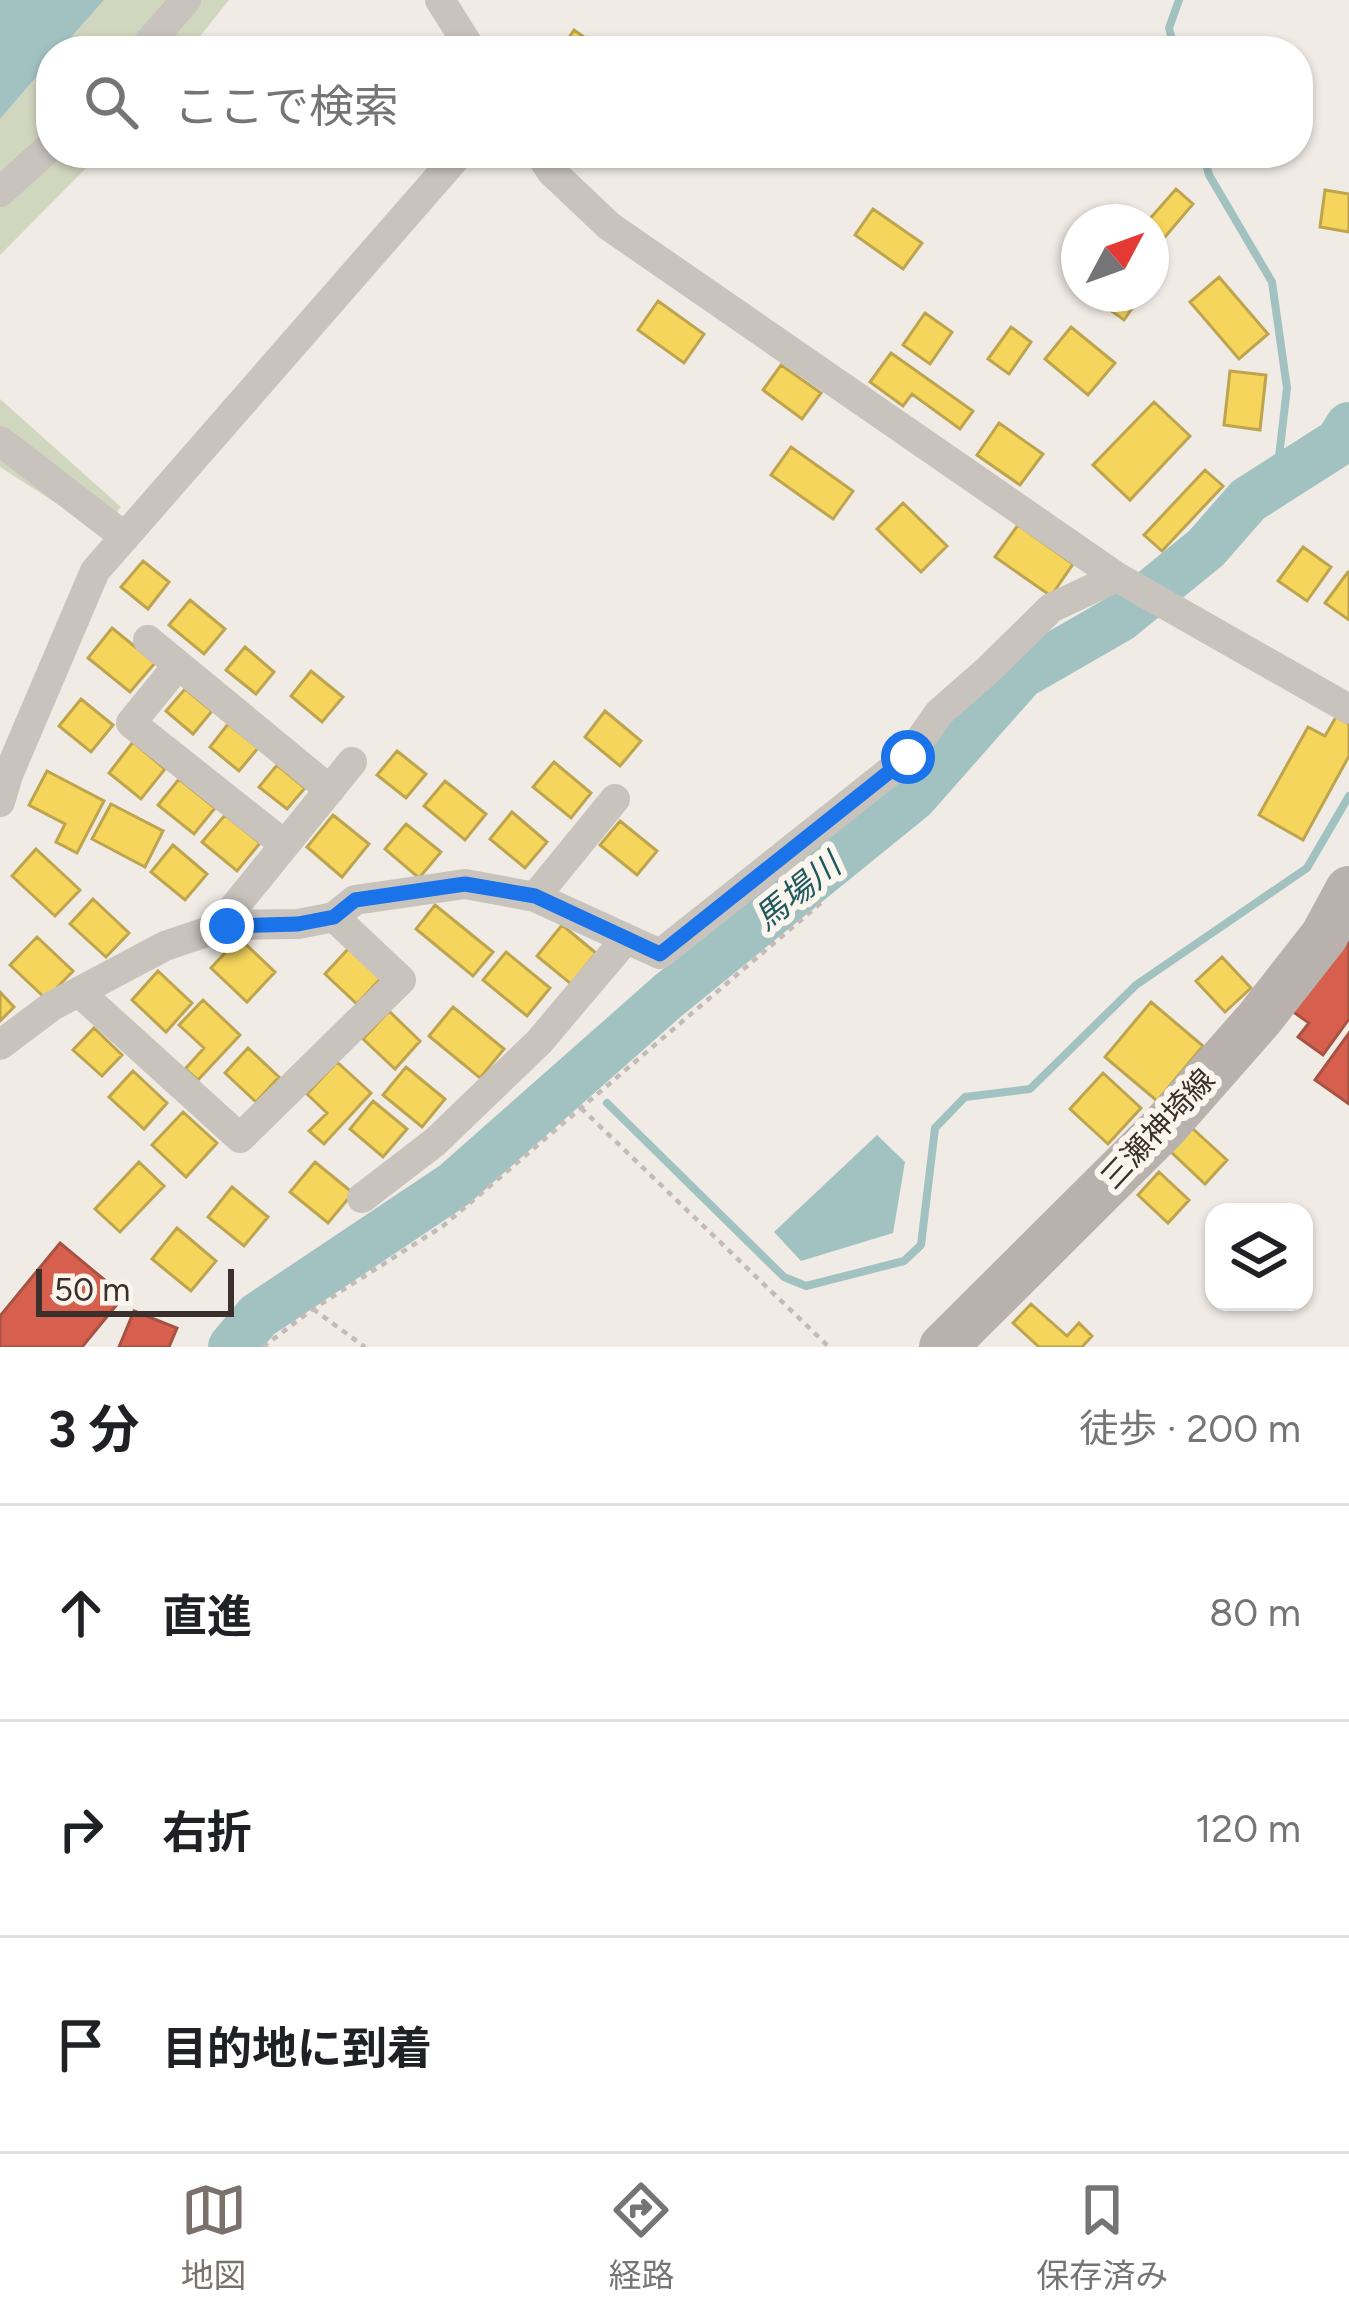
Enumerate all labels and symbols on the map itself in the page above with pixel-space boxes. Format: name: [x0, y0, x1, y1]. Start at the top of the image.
north arrow: [1061, 204, 1169, 312]
route start: [881, 730, 935, 784]
water label: 馬場川: [747, 843, 850, 938]
route end: [200, 899, 254, 953]
street label: 三瀬神埼線: [1093, 1061, 1222, 1196]
scale bar: [36, 1263, 234, 1316]

